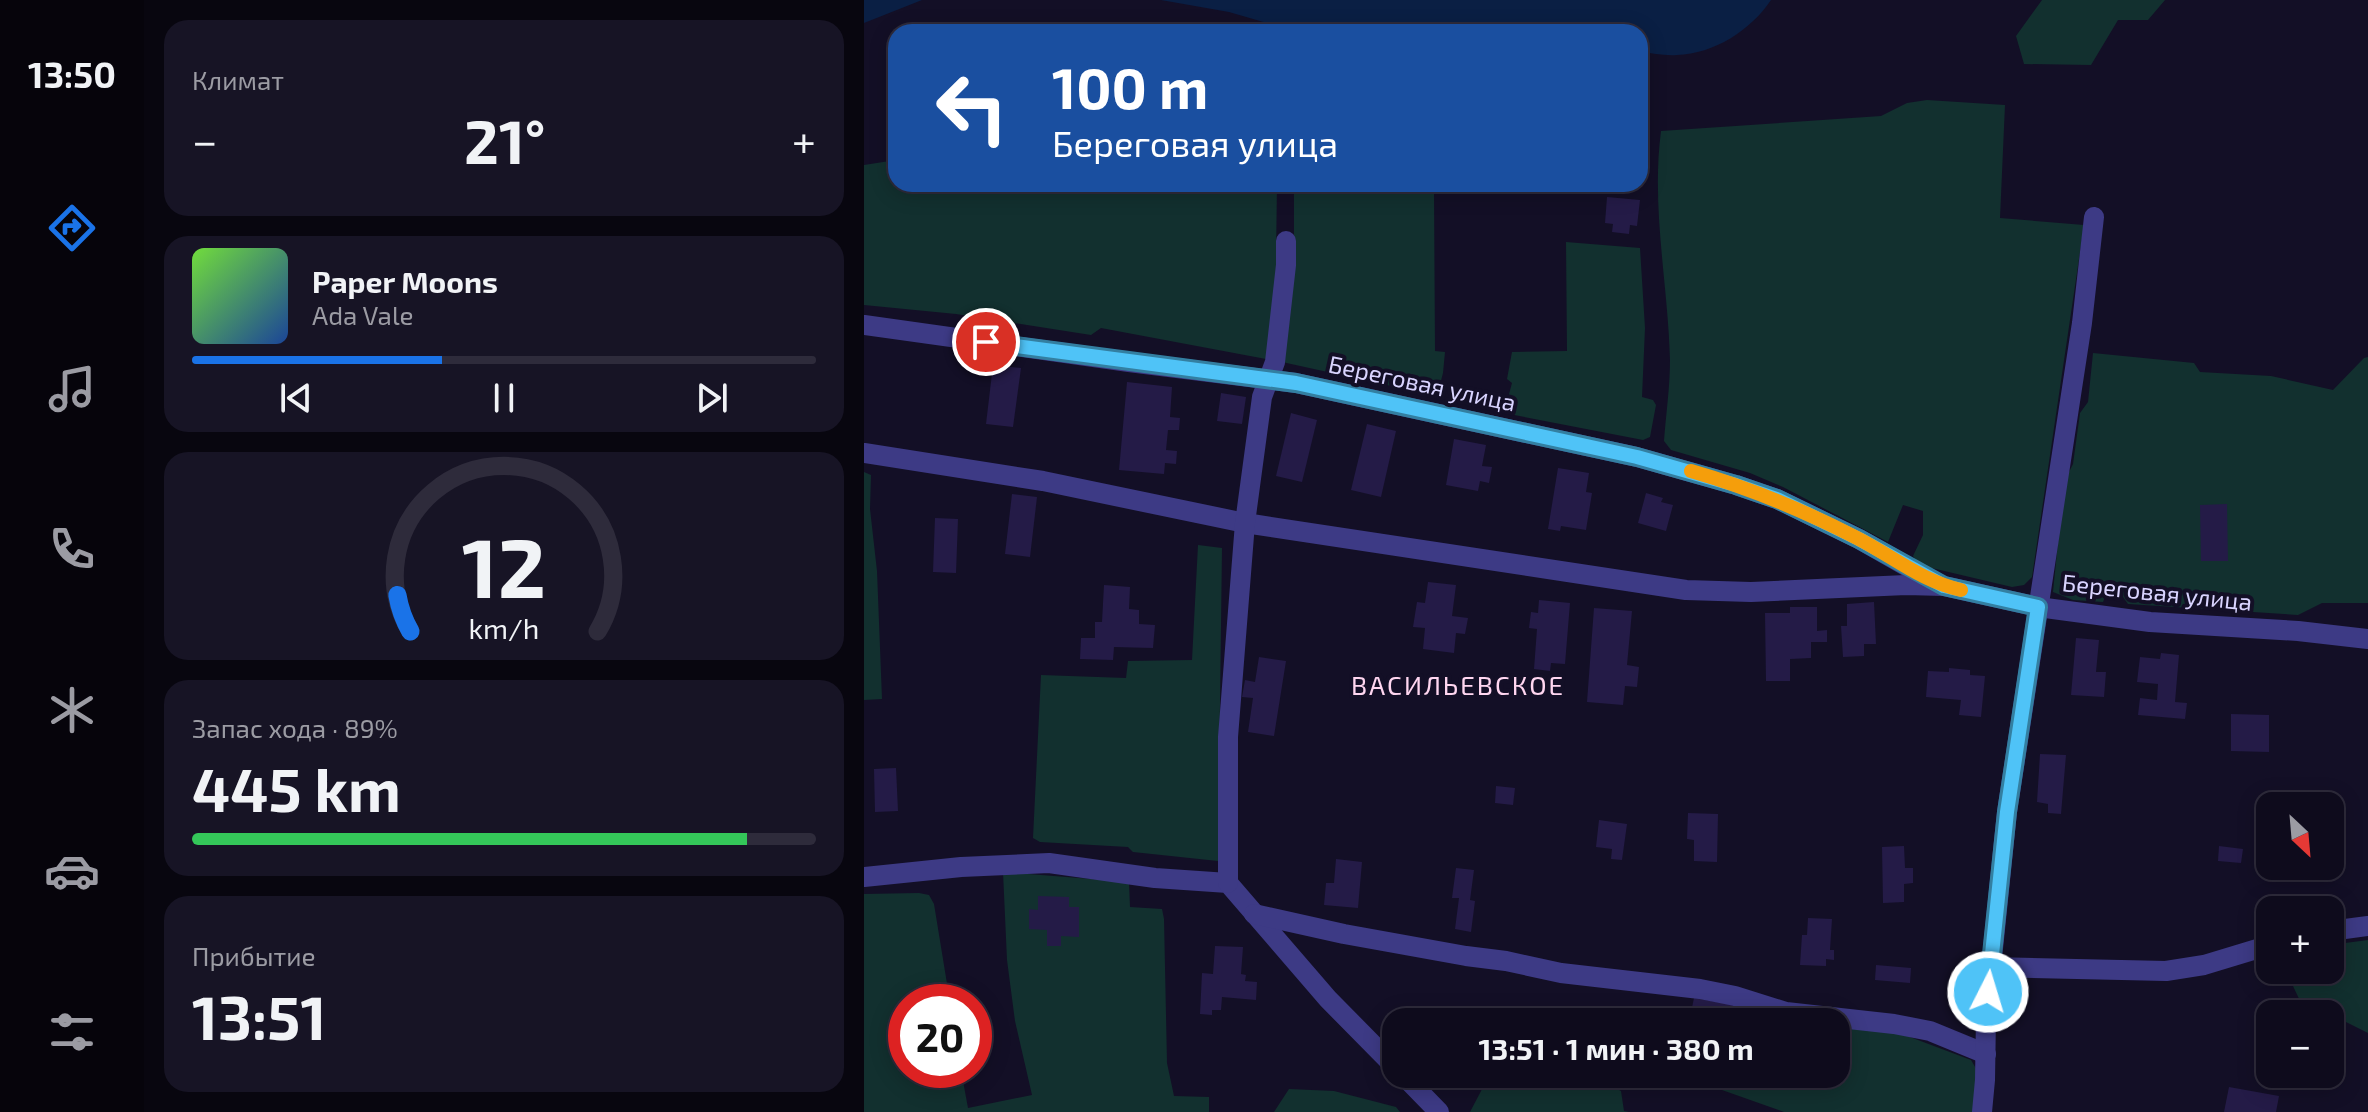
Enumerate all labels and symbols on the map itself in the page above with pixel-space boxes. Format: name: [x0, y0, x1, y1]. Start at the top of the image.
pin: [952, 308, 1020, 376]
street label: Береговая улица: [1326, 349, 1519, 418]
street label: Береговая улица: [2061, 567, 2254, 617]
district label: ВАСИЛЬЕВСКОЕ: [1351, 669, 1565, 700]
north arrow: [2256, 792, 2344, 880]
position arrow: [1946, 950, 2030, 1034]
speed limit sign: 20: [888, 984, 992, 1088]

